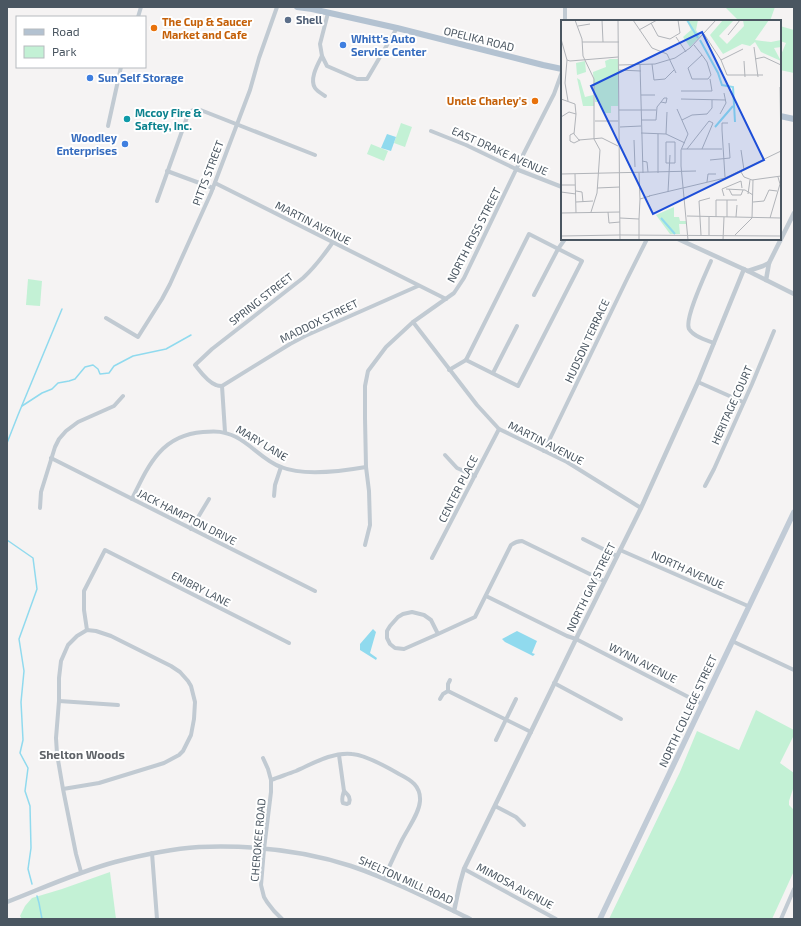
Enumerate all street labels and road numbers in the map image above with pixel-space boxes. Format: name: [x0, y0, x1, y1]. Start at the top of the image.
street label: OPELIKA ROAD: [442, 23, 516, 54]
street label: EAST DRAKE AVENUE: [450, 123, 550, 178]
street label: PITTS STREET: [189, 138, 226, 207]
street label: NORTH ROSS STREET: [444, 185, 503, 284]
street label: MARTIN AVENUE: [273, 198, 353, 247]
street label: SPRING STREET: [226, 269, 296, 328]
street label: MADDOX STREET: [278, 296, 361, 345]
street label: HUDSON TERRACE: [561, 297, 612, 385]
street label: HERITAGE COURT: [708, 363, 755, 446]
street label: MARTIN AVENUE: [506, 418, 586, 467]
street label: MARY LANE: [234, 422, 290, 463]
street label: CENTER PLACE: [435, 453, 480, 524]
street label: JACK HAMPTON DRIVE: [135, 486, 239, 547]
street label: NORTH GAY STREET: [563, 540, 618, 634]
street label: NORTH AVENUE: [650, 548, 727, 591]
street label: EMBRY LANE: [170, 568, 233, 609]
street label: WYNN AVENUE: [607, 640, 680, 685]
street label: NORTH COLLEGE STREET: [656, 652, 720, 769]
street label: CHEROKEE ROAD: [247, 798, 268, 882]
street label: SHELTON MILL ROAD: [357, 853, 456, 906]
street label: MIMOSA AVENUE: [475, 860, 556, 911]

